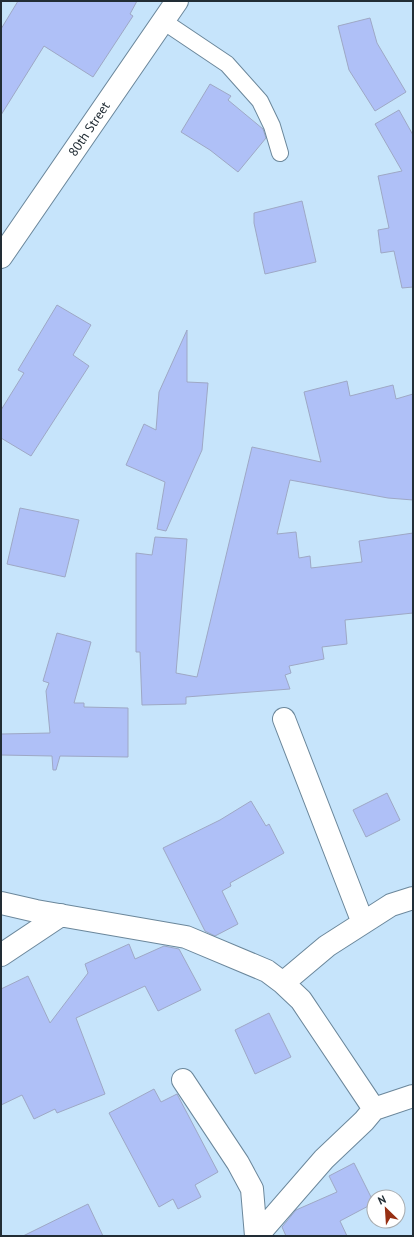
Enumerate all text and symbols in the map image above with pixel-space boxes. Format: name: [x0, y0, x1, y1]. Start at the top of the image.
street label: 80th Street: [65, 98, 114, 160]
north arrow: [366, 1189, 406, 1229]
text: N: [376, 1192, 388, 1208]

